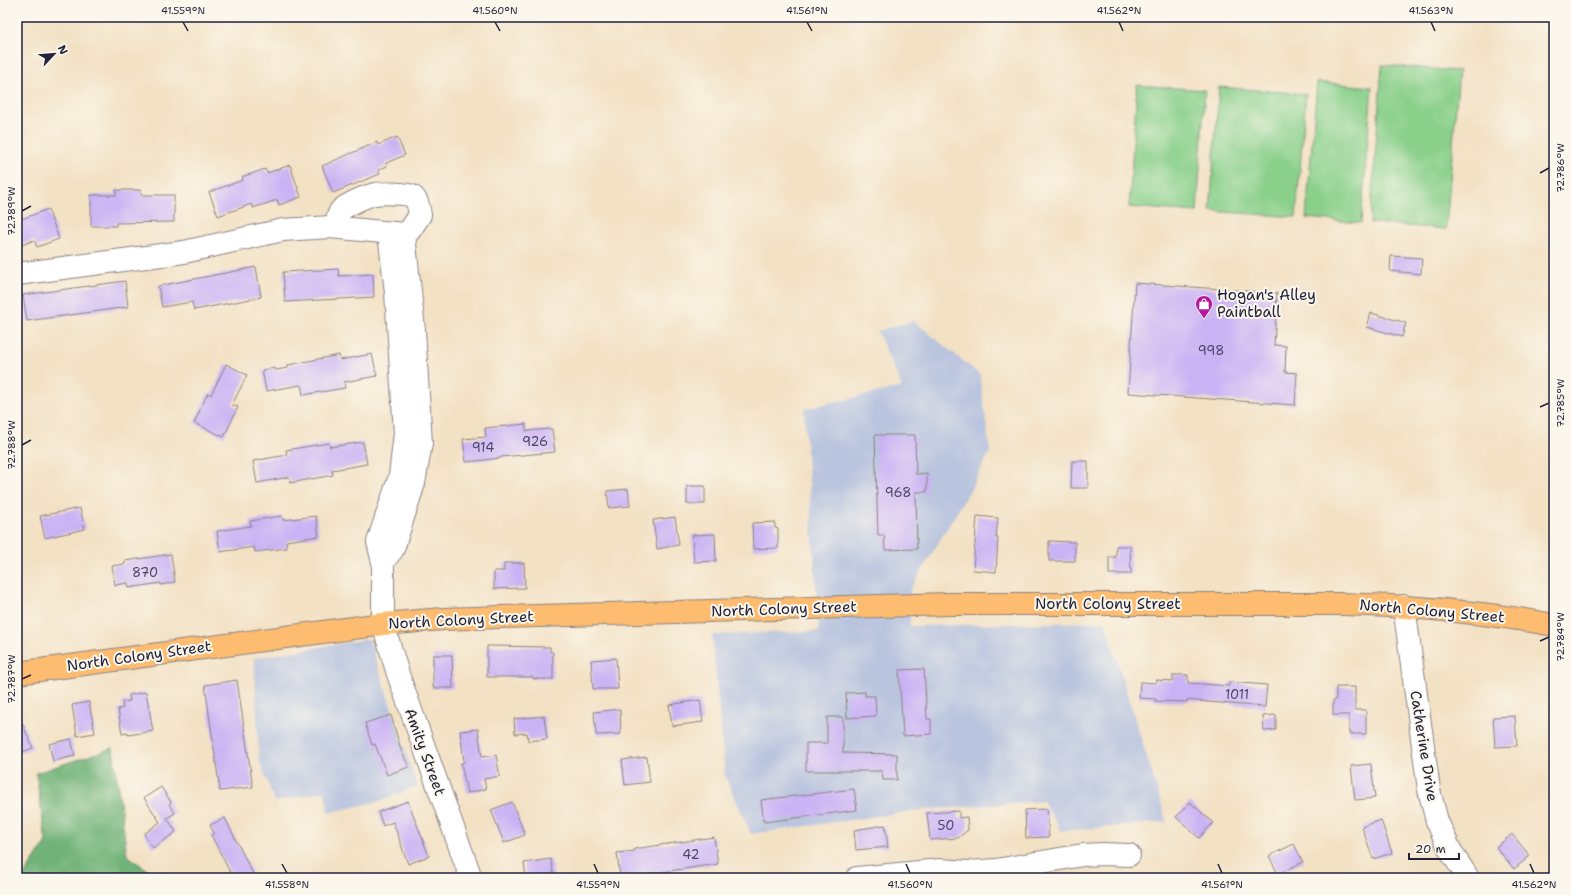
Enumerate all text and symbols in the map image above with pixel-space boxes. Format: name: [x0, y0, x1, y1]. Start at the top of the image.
text: 41.559°N: [161, 4, 205, 17]
text: 41.560°N: [472, 4, 518, 17]
text: 41.561°N: [786, 4, 828, 17]
text: 41.562°N: [1097, 4, 1141, 17]
text: 41.563°N: [1409, 4, 1453, 17]
north arrow: [34, 34, 74, 74]
text: N: [54, 43, 71, 57]
text: 72.786°W: [1554, 143, 1567, 193]
text: 72.789°W: [5, 186, 18, 236]
place label: Hogan's Alley Paintball: [1217, 285, 1316, 322]
shop icon: Hogan's Alley Paintball: [1194, 294, 1214, 319]
house number: 998: [1198, 342, 1224, 359]
text: 72.785°W: [1554, 378, 1567, 427]
text: 72.788°W: [5, 420, 18, 470]
house number: 926: [522, 433, 548, 450]
house number: 914: [472, 439, 494, 456]
house number: 968: [885, 484, 911, 501]
house number: 870: [132, 564, 158, 581]
street label: North Colony Street: [1035, 594, 1181, 614]
street label: North Colony Street: [1359, 595, 1505, 627]
street label: North Colony Street: [711, 596, 857, 622]
street label: North Colony Street: [388, 606, 534, 634]
text: 72.784°W: [1554, 612, 1567, 662]
street label: North Colony Street: [65, 636, 213, 676]
text: 72.787°W: [5, 654, 18, 704]
house number: 1011: [1225, 686, 1249, 703]
street label: Catherine Drive: [1405, 689, 1443, 803]
street label: Amity Street: [400, 705, 450, 799]
house number: 50: [938, 817, 954, 834]
scale bar: [1409, 835, 1459, 861]
text: 20 m: [1415, 841, 1446, 857]
house number: 42: [682, 846, 700, 863]
text: 41.558°N: [265, 878, 309, 891]
text: 41.559°N: [576, 878, 620, 891]
text: 41.560°N: [887, 878, 933, 891]
text: 41.561°N: [1201, 878, 1243, 891]
text: 41.562°N: [1512, 878, 1556, 891]

